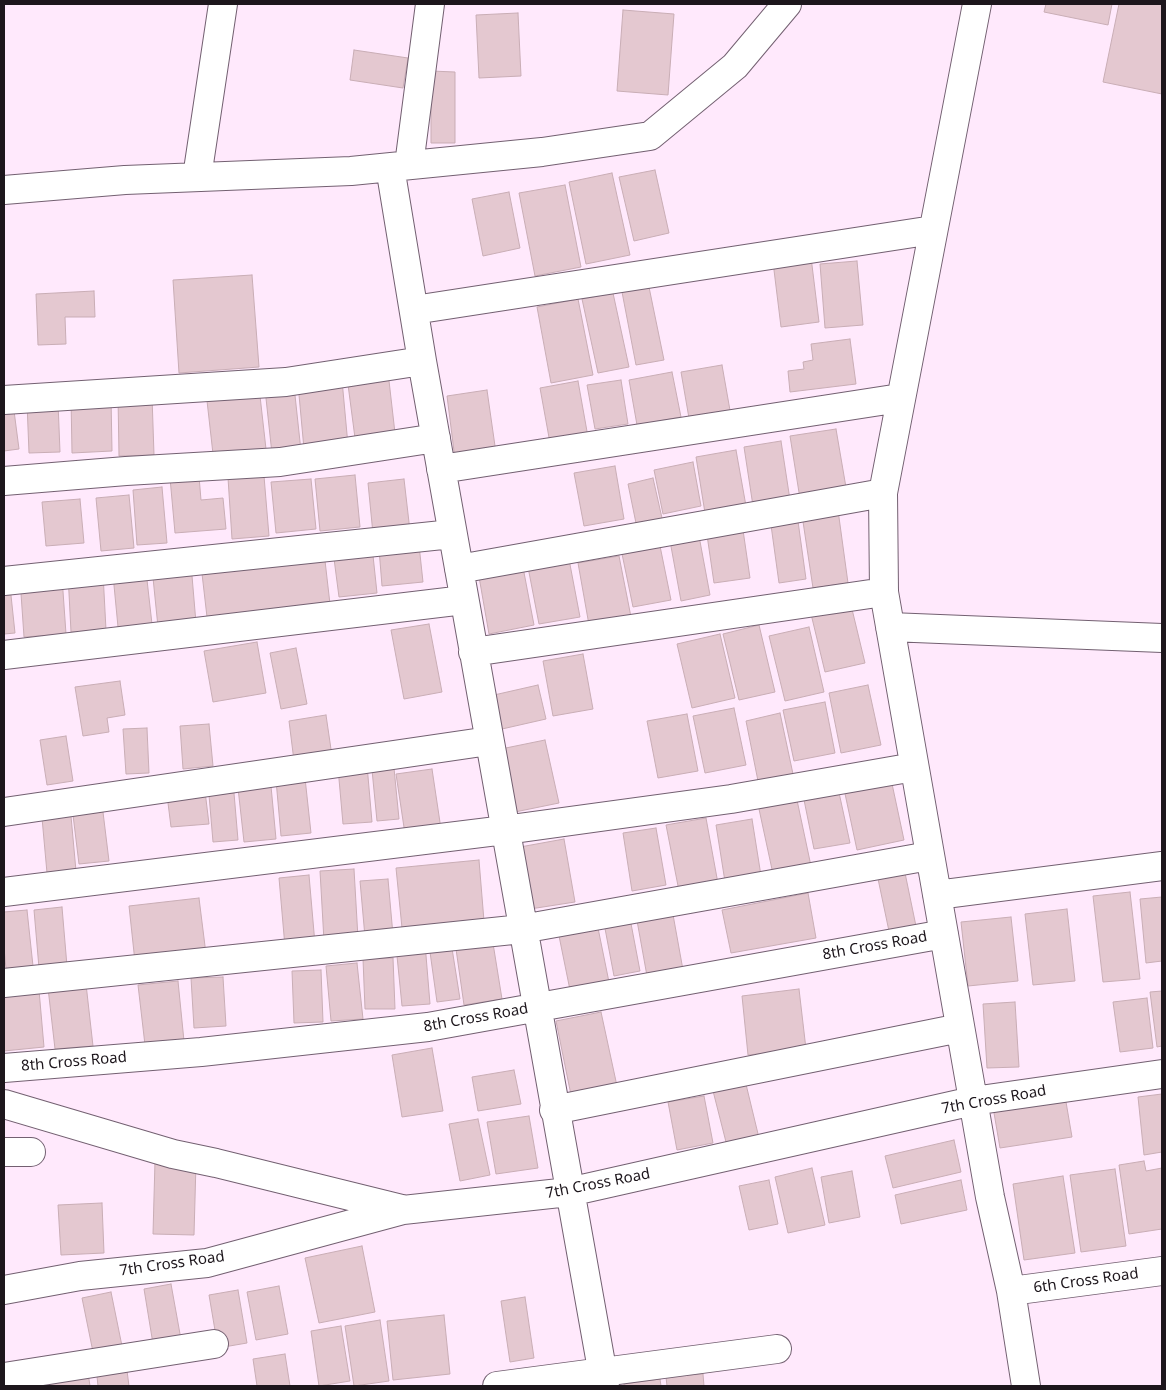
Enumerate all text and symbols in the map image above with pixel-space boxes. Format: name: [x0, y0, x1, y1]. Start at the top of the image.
street label: 8th Cross Road: [821, 928, 929, 964]
street label: 8th Cross Road: [422, 1000, 530, 1036]
street label: 8th Cross Road: [20, 1048, 128, 1076]
street label: 7th Cross Road: [940, 1082, 1048, 1118]
street label: 7th Cross Road: [544, 1165, 652, 1203]
street label: 7th Cross Road: [118, 1248, 226, 1280]
street label: 6th Cross Road: [1032, 1265, 1140, 1297]

